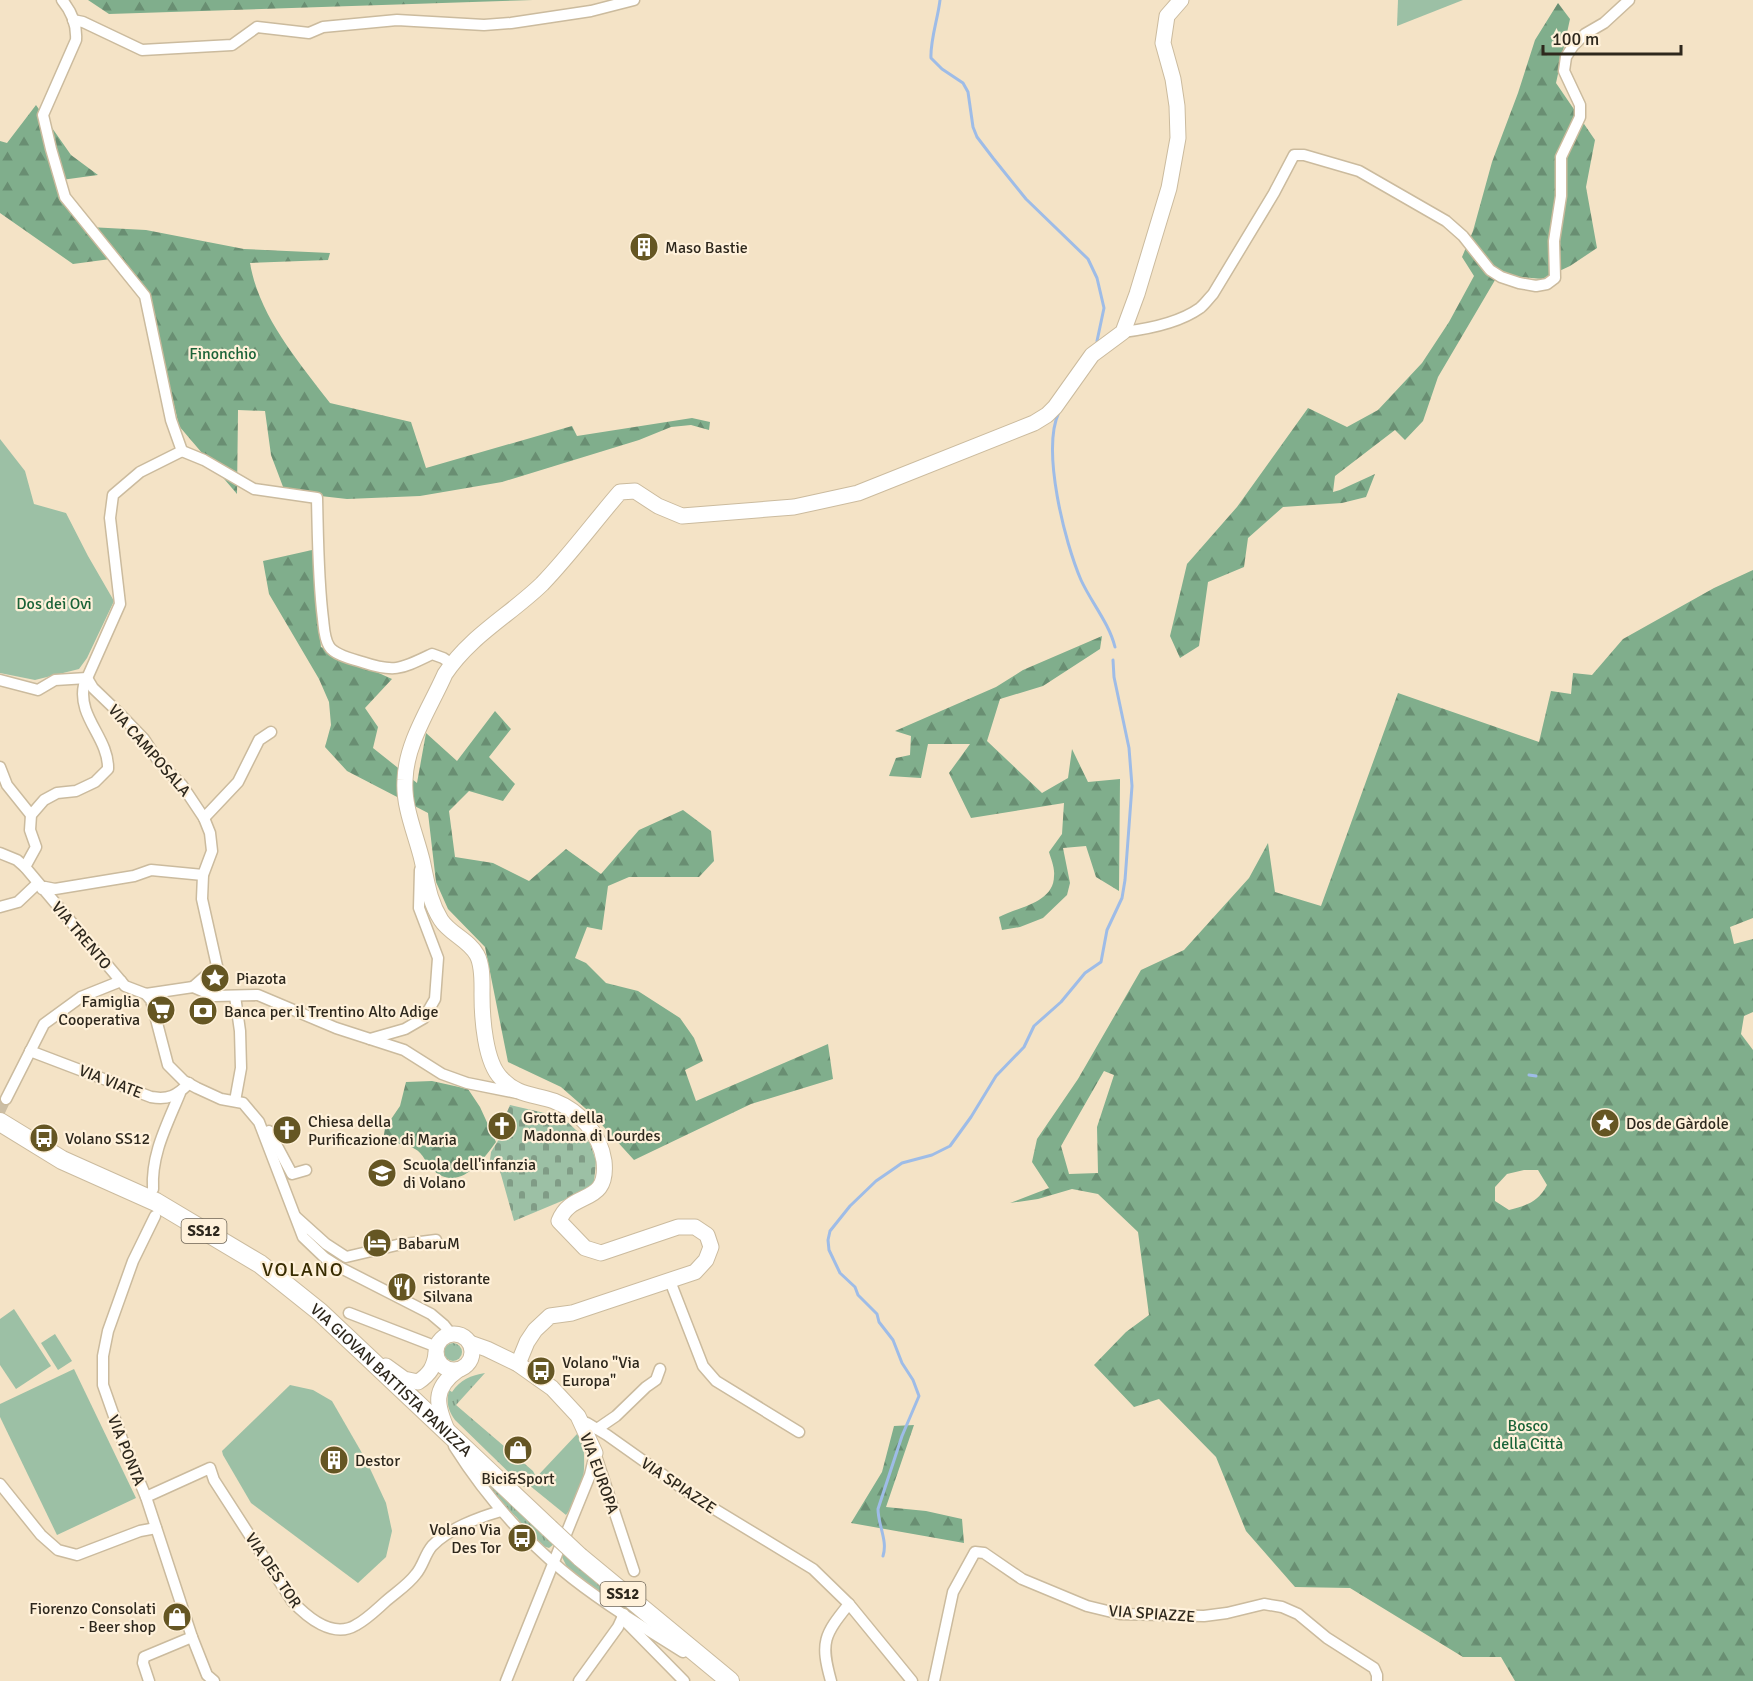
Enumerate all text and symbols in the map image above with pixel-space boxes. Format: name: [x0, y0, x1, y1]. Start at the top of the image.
scale bar: [1543, 18, 1681, 56]
text: 100 m: [1552, 28, 1599, 50]
building icon: Maso Bastie: [628, 231, 660, 263]
place label: Maso Bastie: [665, 238, 748, 258]
park label: Finonchio: [189, 344, 257, 364]
park label: Dos dei Ovi: [16, 594, 92, 614]
street label: VIA CAMPOSALA: [104, 700, 195, 801]
street label: VIA TRENTO: [47, 898, 115, 974]
place icon: Piazota: [199, 962, 231, 994]
place label: Piazota: [236, 969, 286, 989]
place label: Famiglia Cooperativa: [58, 992, 140, 1030]
supermarket icon: Famiglia Cooperativa: [145, 994, 177, 1026]
bank icon: Banca per il Trentino Alto Adige: [187, 995, 219, 1027]
place label: Banca per il Trentino Alto Adige: [224, 1002, 438, 1022]
street label: VIA VIATE: [76, 1061, 145, 1103]
place icon: Dos de Gàrdole: [1589, 1107, 1621, 1139]
place label: Grotta della Madonna di Lourdes: [523, 1108, 660, 1146]
church icon: Grotta della Madonna di Lourdes: [486, 1110, 518, 1142]
place label: Chiesa della Purificazione di Maria: [308, 1112, 457, 1150]
church icon: Chiesa della Purificazione di Maria: [271, 1114, 303, 1146]
place label: Dos de Gàrdole: [1626, 1114, 1729, 1134]
bus stop icon: Volano SS12: [28, 1122, 60, 1154]
place label: Volano SS12: [65, 1129, 150, 1149]
place label: Scuola dell'infanzia di Volano: [403, 1155, 536, 1193]
school or university icon: Scuola dell'infanzia di Volano: [366, 1157, 398, 1189]
road number: SS12: [182, 1219, 226, 1243]
hotel icon: BabaruM: [361, 1227, 393, 1259]
place label: BabaruM: [398, 1234, 460, 1254]
district label: VOLANO: [262, 1257, 344, 1282]
place label: ristorante Silvana: [423, 1269, 490, 1307]
restaurant icon: ristorante Silvana: [386, 1271, 418, 1303]
street label: VIA GIOVAN BATTISTA PANIZZA: [306, 1299, 476, 1461]
place label: Volano "Via Europa": [562, 1353, 640, 1391]
bus stop icon: Volano "Via Europa": [525, 1355, 557, 1387]
street label: VIA PONTA: [103, 1412, 149, 1489]
park label: Bosco della Città: [1493, 1416, 1563, 1454]
street label: VIA EUROPA: [575, 1430, 623, 1517]
shop icon: Bici&Sport: [502, 1434, 534, 1466]
building icon: Destor: [318, 1444, 350, 1476]
place label: Destor: [355, 1451, 400, 1471]
street label: VIA SPIAZZE: [637, 1453, 720, 1518]
place label: Bici&Sport: [481, 1469, 555, 1489]
place label: Volano Via Des Tor: [429, 1520, 501, 1558]
bus stop icon: Volano Via Des Tor: [506, 1522, 538, 1554]
street label: VIA DES TOR: [241, 1529, 306, 1612]
road number: SS12: [600, 1582, 646, 1606]
place label: Fiorenzo Consolati - Beer shop: [29, 1599, 156, 1637]
shop icon: Fiorenzo Consolati - Beer shop: [161, 1601, 193, 1633]
street label: VIA SPIAZZE: [1108, 1601, 1196, 1627]

